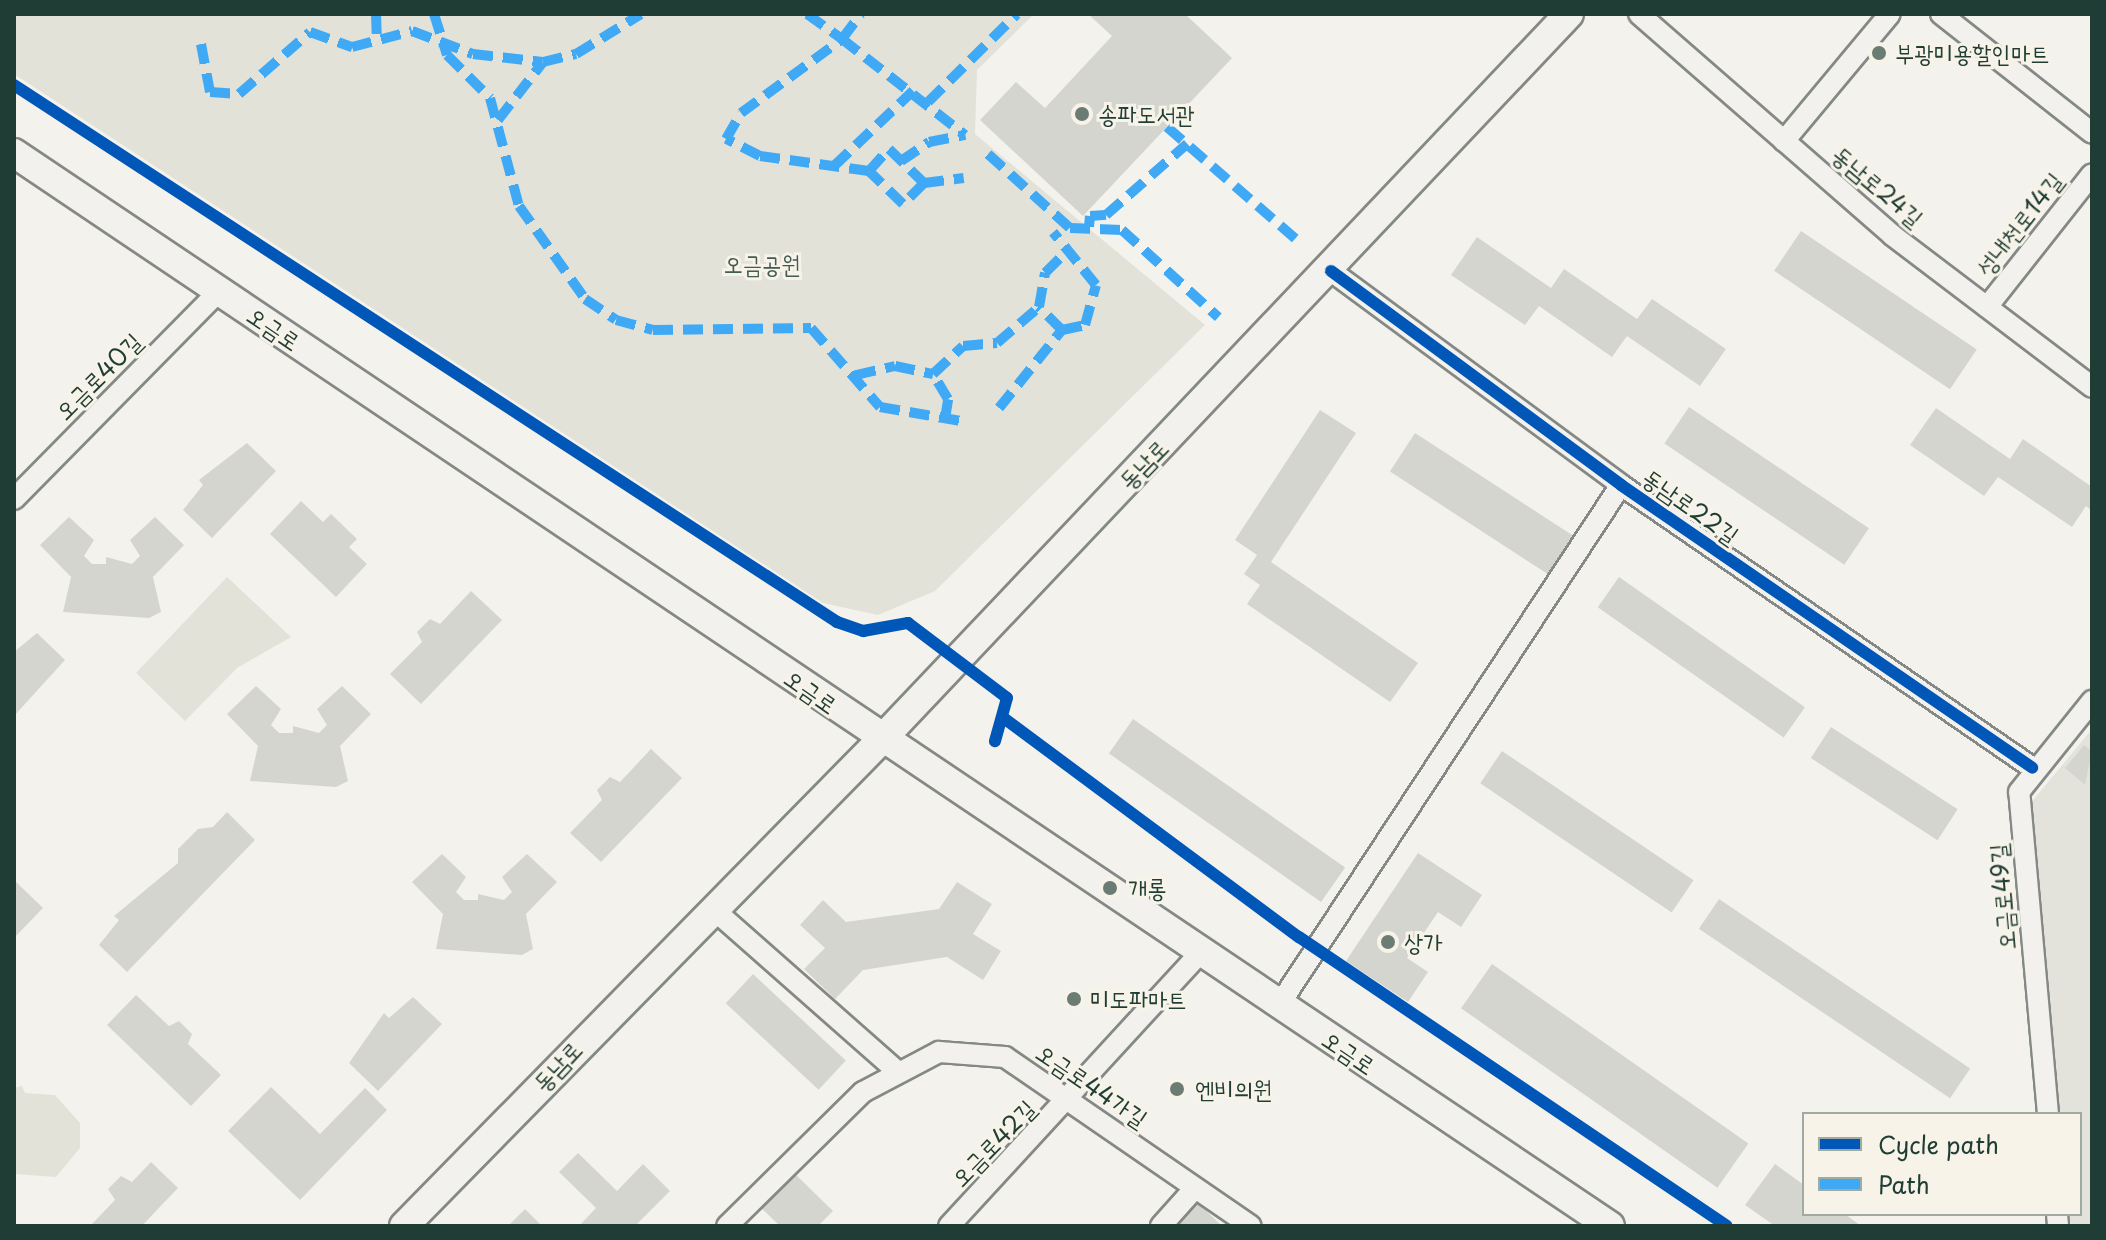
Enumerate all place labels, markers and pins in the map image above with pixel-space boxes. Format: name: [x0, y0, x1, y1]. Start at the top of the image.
place label: 부광미용할인마트: [1895, 39, 2050, 67]
marker: 부광미용할인마트: [1870, 44, 1888, 62]
place label: 송파도서관: [1098, 100, 1195, 128]
marker: 송파도서관: [1073, 105, 1091, 123]
place label: 개롱: [1128, 874, 1167, 902]
marker: 개롱: [1099, 877, 1121, 899]
place label: 상가: [1404, 928, 1443, 956]
marker: 상가: [1379, 933, 1397, 951]
place label: 미도파마트: [1090, 985, 1187, 1013]
marker: 미도파마트: [1065, 990, 1083, 1008]
place label: 엔비의원: [1195, 1075, 1272, 1103]
marker: 엔비의원: [1166, 1078, 1188, 1100]

